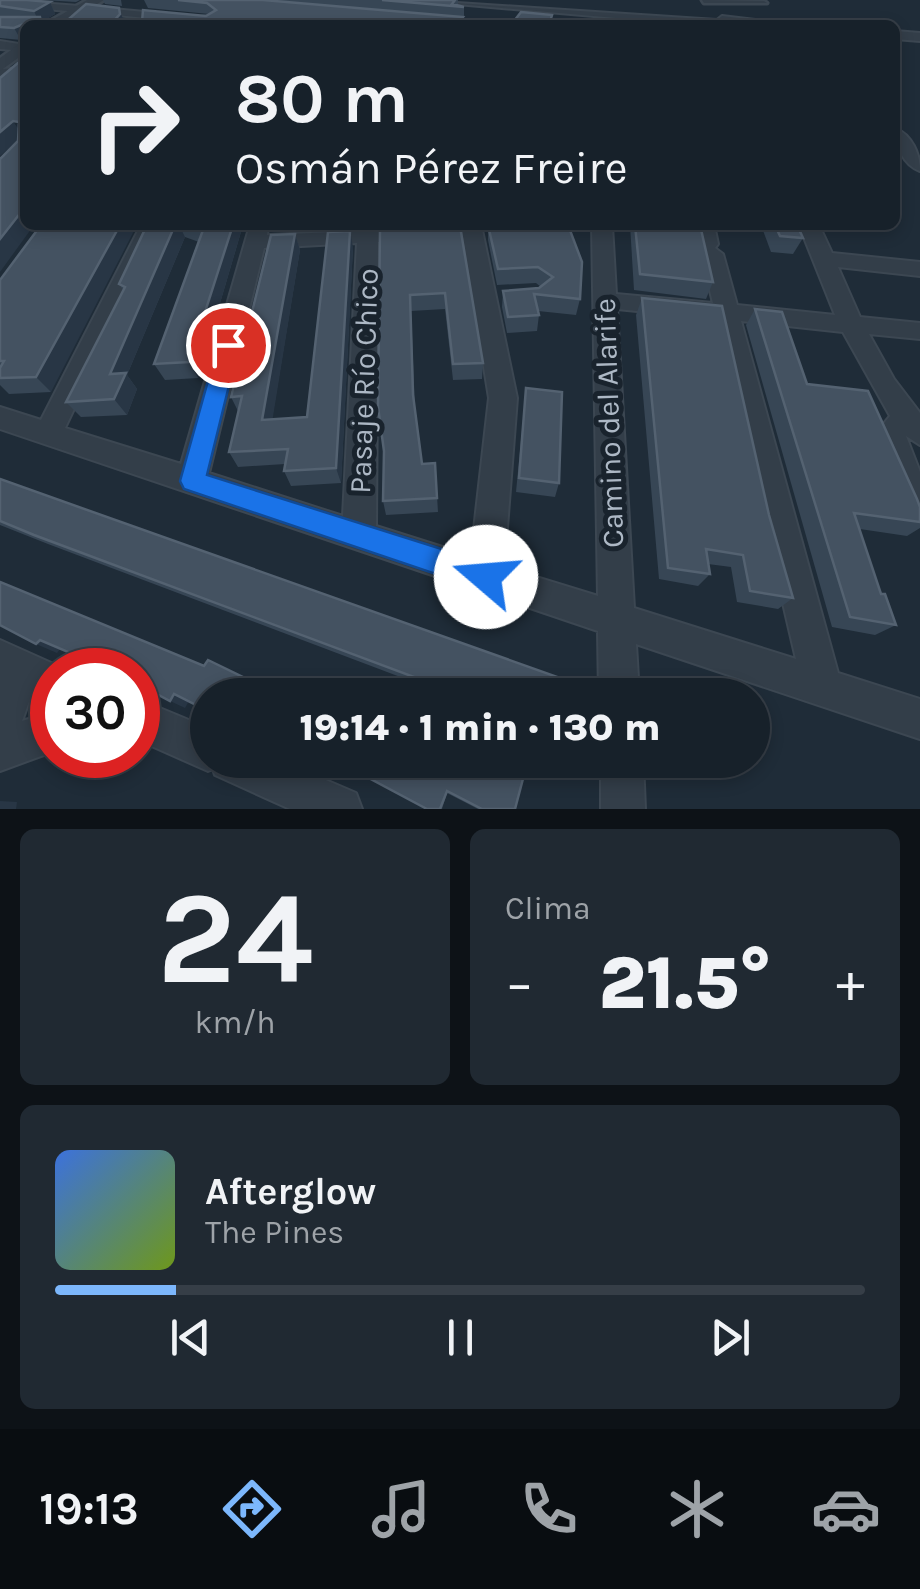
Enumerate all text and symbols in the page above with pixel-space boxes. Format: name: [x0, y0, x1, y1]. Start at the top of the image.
text: 80 m: [235, 58, 409, 140]
icon: right: [70, 60, 200, 190]
text: Osmán Pérez Freire: [235, 142, 628, 194]
street label: Pasaje Río Chico: [342, 268, 386, 494]
street label: Camino del Alarife: [587, 298, 631, 548]
pin: [186, 303, 271, 388]
icon: arrive: [201, 318, 256, 373]
position arrow: [434, 525, 538, 629]
speed limit sign: 30: [30, 648, 160, 778]
text: 19:14 · 1 min · 130 m: [299, 705, 661, 750]
text: 24: [157, 863, 313, 1015]
text: Clima: [505, 890, 591, 927]
text: 21.5°: [598, 939, 772, 1027]
text: −: [505, 951, 534, 1015]
text: +: [836, 951, 865, 1015]
text: km/h: [194, 1004, 276, 1041]
text: Afterglow: [205, 1169, 376, 1214]
text: The Pines: [205, 1214, 344, 1251]
icon: previous: [163, 1310, 218, 1365]
icon: pause: [433, 1310, 488, 1365]
icon: next: [703, 1310, 758, 1365]
icon: directions: [217, 1474, 287, 1544]
icon: music: [366, 1474, 436, 1544]
icon: phone: [514, 1474, 584, 1544]
icon: climate: [662, 1474, 732, 1544]
icon: car: [811, 1474, 881, 1544]
text: 19:13: [39, 1483, 139, 1535]

